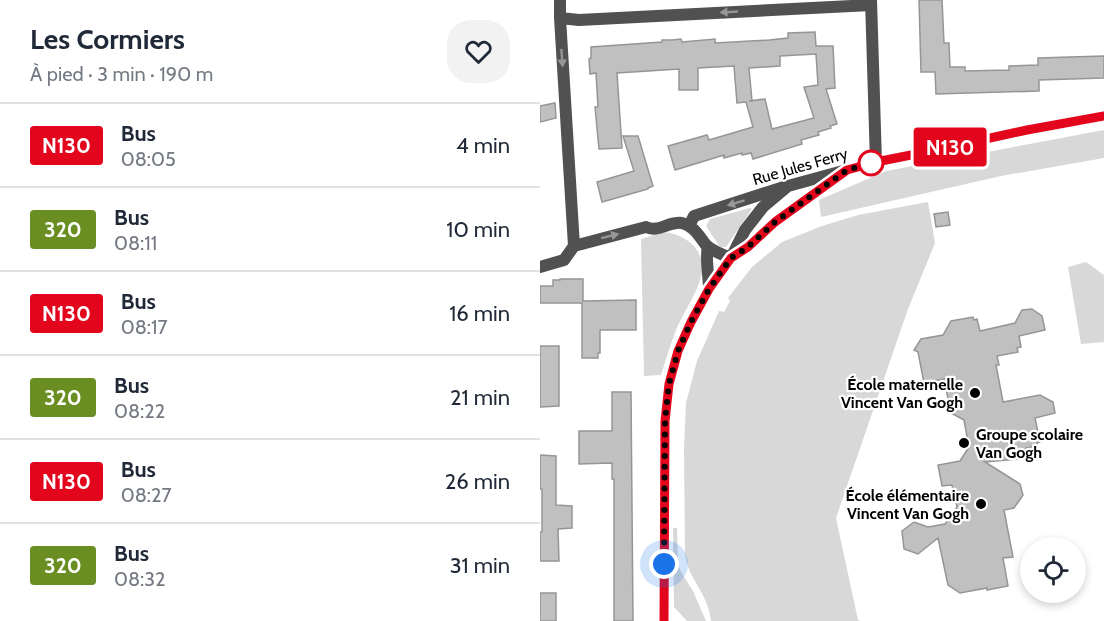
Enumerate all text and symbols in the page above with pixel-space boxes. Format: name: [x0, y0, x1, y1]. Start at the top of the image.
one-way arrow: [719, 8, 738, 17]
button: heart: [447, 20, 510, 83]
text: Les Cormiers: [30, 22, 185, 56]
one-way arrow: [557, 49, 567, 68]
text: À pied · 3 min · 190 m: [30, 62, 213, 86]
text: Bus: [121, 120, 156, 147]
line badge: N130: [908, 128, 992, 166]
text: 4 min: [456, 132, 510, 159]
text: N130: [42, 133, 91, 158]
text: N130: [926, 135, 974, 160]
street label: Rue Jules Ferry: [750, 144, 850, 189]
text: 08:05: [121, 147, 176, 171]
unlabelled marker: [858, 150, 884, 176]
one-way arrow: [727, 198, 745, 208]
text: Bus: [114, 204, 149, 231]
text: 10 min: [446, 216, 510, 243]
text: 320: [44, 217, 82, 242]
text: 08:11: [114, 231, 157, 255]
one-way arrow: [601, 231, 619, 241]
text: Bus: [121, 288, 156, 315]
text: 16 min: [449, 300, 510, 327]
text: N130: [42, 301, 91, 326]
text: 08:17: [121, 315, 168, 339]
text: Bus: [114, 372, 149, 399]
place label: École maternelle Vincent Van Gogh: [841, 375, 963, 412]
text: 21 min: [450, 384, 510, 411]
text: 320: [44, 385, 82, 410]
marker: École maternelle Vincent Van Gogh: [968, 386, 982, 400]
text: 08:22: [114, 399, 165, 423]
place label: Groupe scolaire Van Gogh: [976, 425, 1083, 462]
marker: Groupe scolaire Van Gogh: [957, 436, 971, 450]
text: Bus: [121, 456, 156, 483]
text: 26 min: [445, 468, 510, 495]
text: N130: [42, 469, 91, 494]
text: 08:27: [121, 483, 172, 507]
place label: École élémentaire Vincent Van Gogh: [846, 486, 969, 523]
marker: École élémentaire Vincent Van Gogh: [974, 497, 988, 511]
map controls: [1020, 537, 1086, 603]
button: locate: [1020, 537, 1086, 603]
text: Bus: [114, 540, 149, 567]
your location: [649, 549, 679, 579]
text: 31 min: [450, 552, 510, 579]
text: 320: [44, 553, 82, 578]
text: 08:32: [114, 567, 166, 591]

